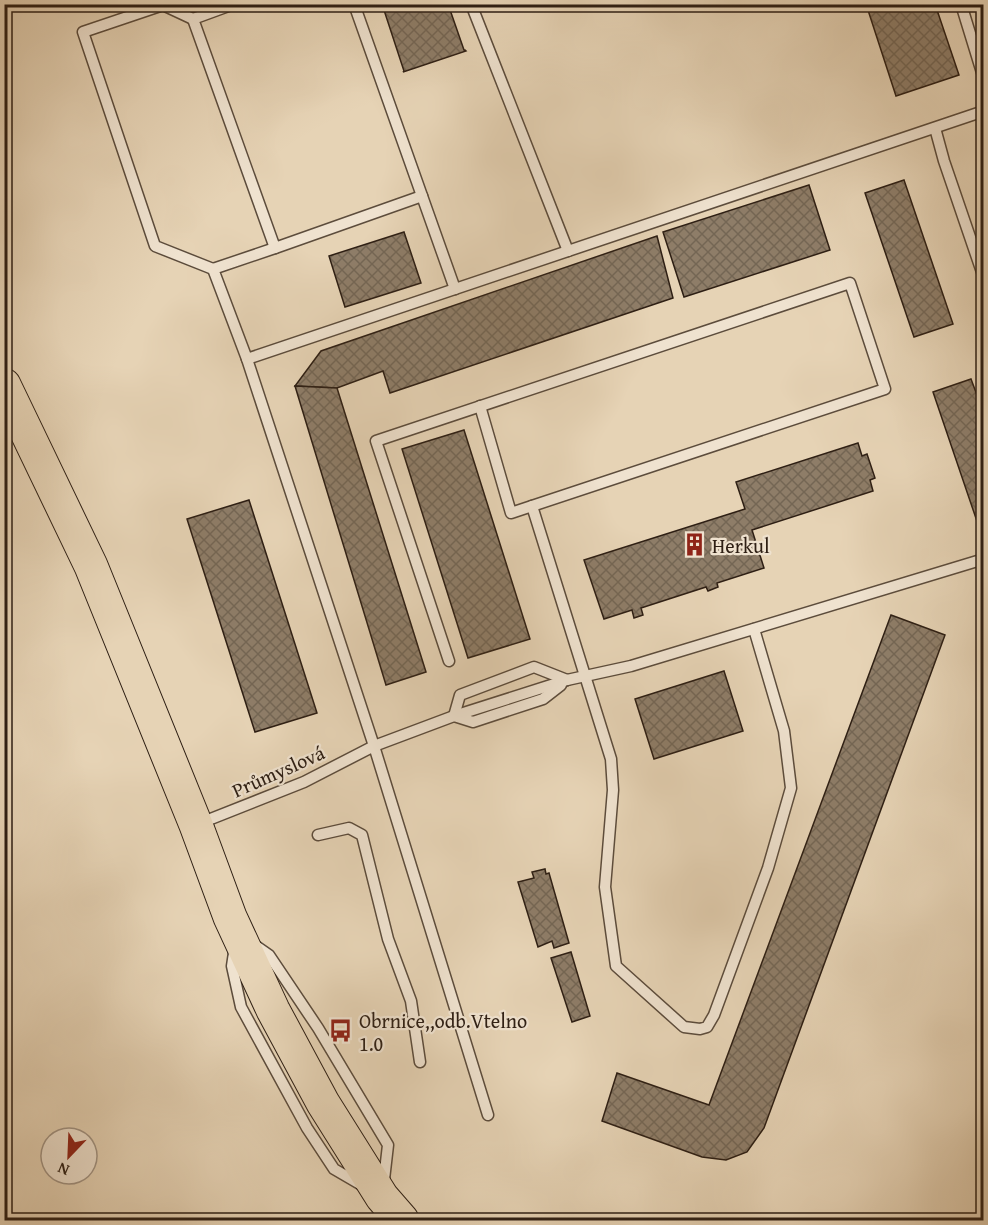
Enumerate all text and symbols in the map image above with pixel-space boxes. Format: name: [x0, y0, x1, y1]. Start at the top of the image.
place label: Herkul: [712, 531, 770, 560]
building icon: Herkul: [681, 532, 707, 558]
street label: Průmyslová: [227, 737, 330, 804]
place label: Obrnice,,odb.Vtelno 1.0: [359, 1006, 527, 1058]
bus stop icon: Obrnice,,odb.Vtelno 1.0: [328, 1018, 354, 1044]
north arrow: [39, 1126, 99, 1186]
text: N: [53, 1157, 73, 1183]

